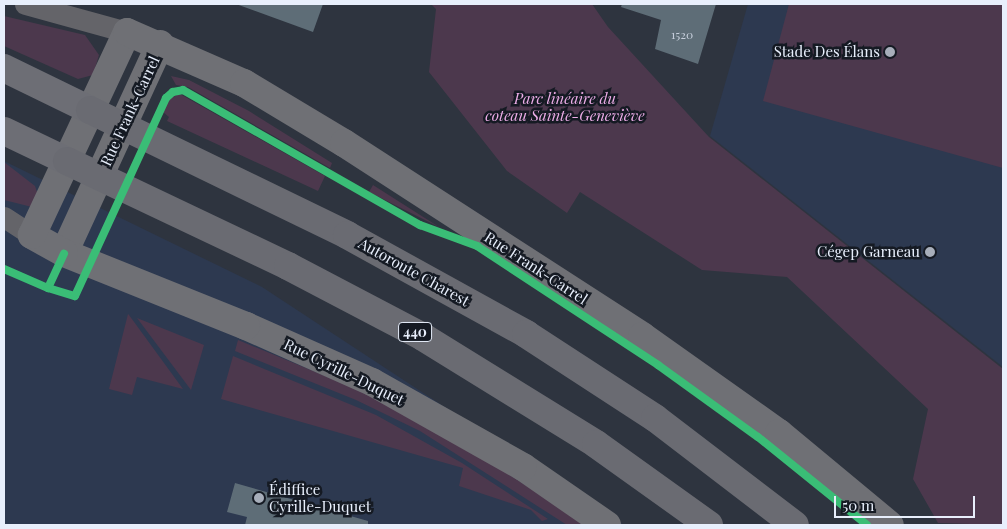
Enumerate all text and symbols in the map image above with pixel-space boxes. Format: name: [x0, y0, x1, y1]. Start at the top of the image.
house number: 1520: [671, 28, 693, 42]
place label: Stade Des Élans: [774, 43, 880, 61]
marker: Stade Des Élans: [884, 46, 896, 58]
street label: Rue Frank-Carrel: [97, 53, 163, 169]
park label: Parc linéaire du coteau Sainte-Geneviève: [485, 89, 645, 124]
street label: Rue Frank-Carrel: [481, 228, 591, 308]
street label: Autoroute Charest: [356, 234, 472, 310]
place label: Cégep Garneau: [817, 243, 920, 261]
marker: Cégep Garneau: [924, 246, 936, 258]
road number: 440: [398, 321, 432, 344]
street label: Rue Cyrille-Duquet: [281, 335, 407, 409]
place label: Édiffice Cyrille-Duquet: [269, 480, 371, 515]
scale bar: [837, 486, 978, 518]
marker: Édiffice Cyrille-Duquet: [253, 492, 265, 504]
text: 50 m: [842, 495, 874, 515]

